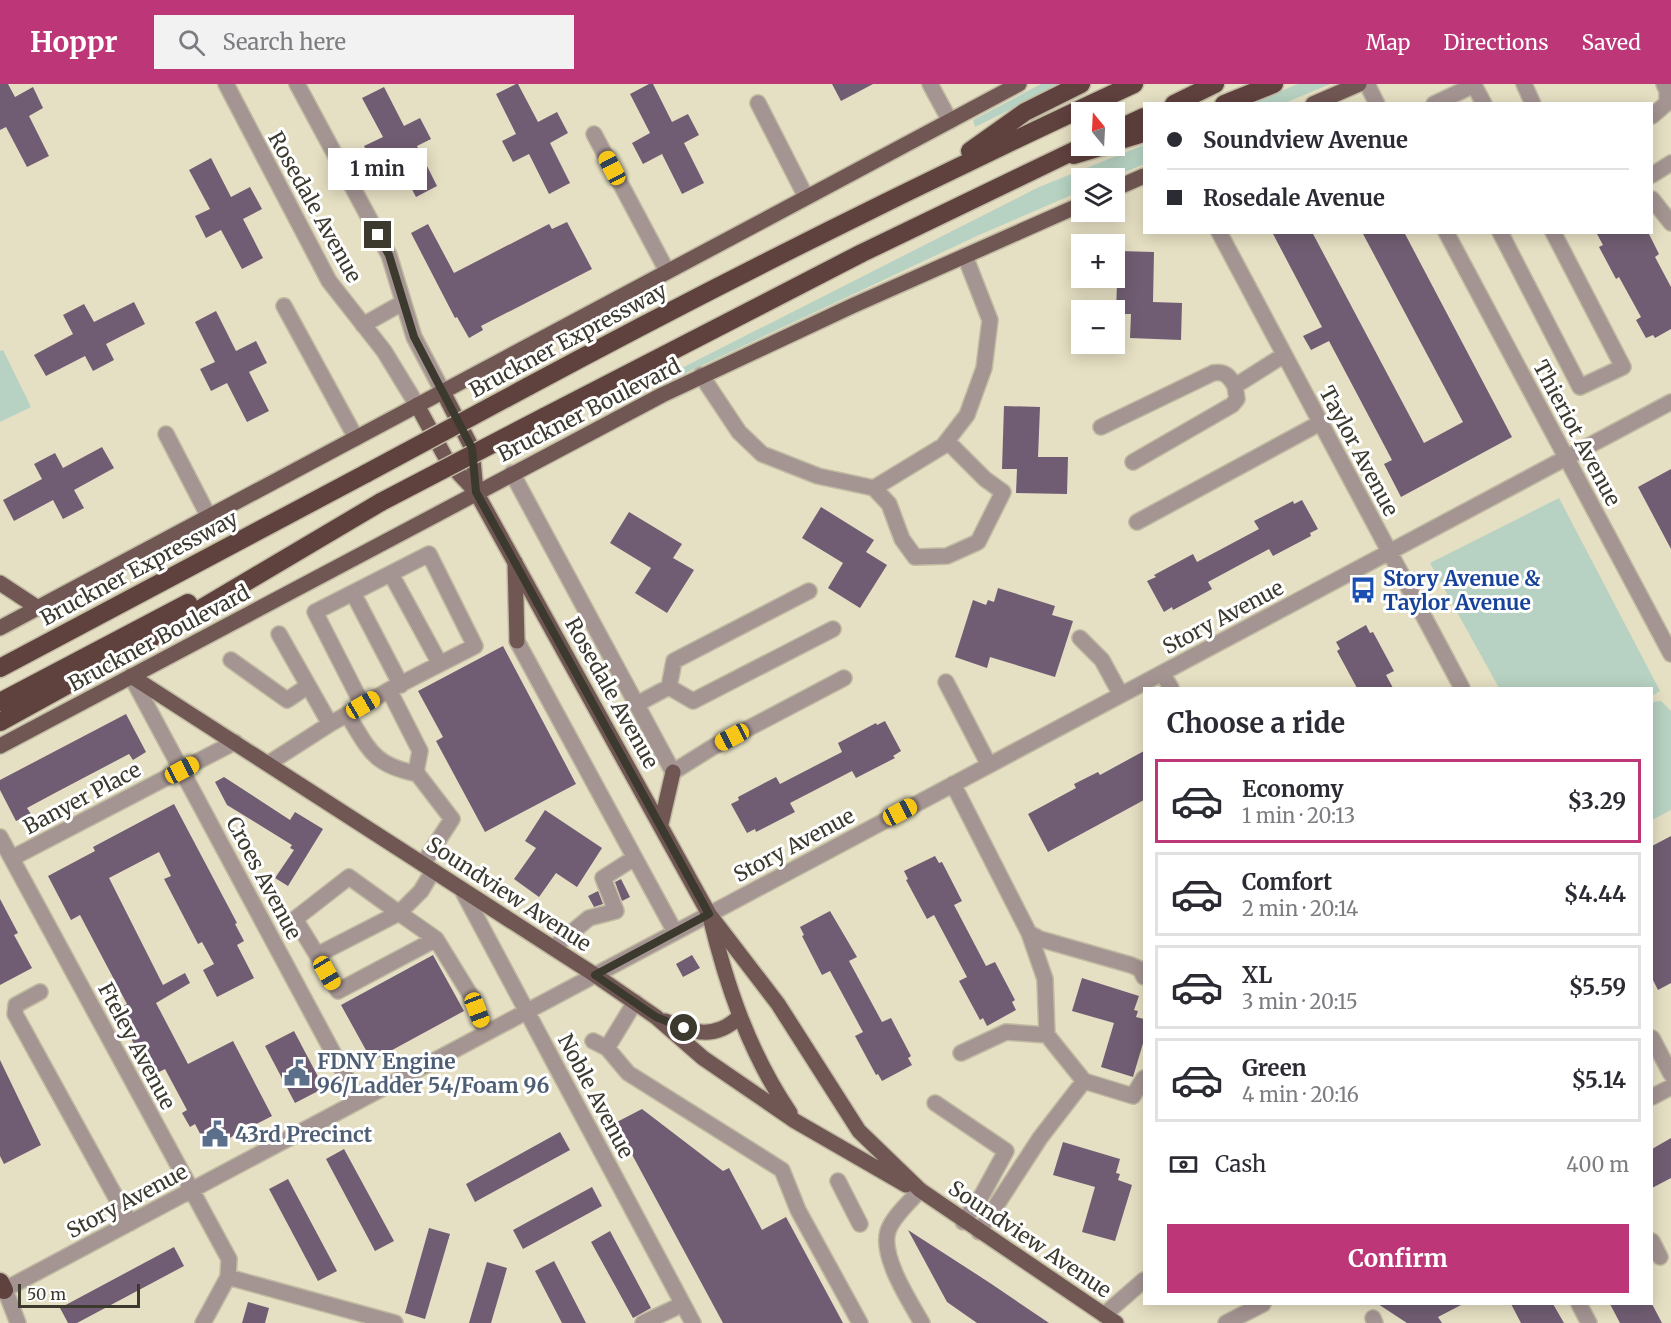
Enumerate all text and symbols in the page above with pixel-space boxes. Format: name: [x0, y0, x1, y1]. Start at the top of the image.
search box: [154, 15, 574, 69]
text: Hoppr: [30, 24, 118, 60]
icon: search: [175, 26, 208, 59]
text: Search here: [223, 28, 346, 56]
text: Map: [1366, 29, 1410, 56]
text: Directions: [1443, 29, 1548, 56]
text: Saved: [1581, 29, 1641, 56]
north arrow: [1071, 102, 1125, 156]
map controls: [1071, 102, 1125, 354]
text: Soundview Avenue: [1203, 126, 1408, 154]
street label: Rosedale Avenue: [262, 127, 368, 287]
callout: 1 min: [328, 148, 428, 190]
car: [596, 148, 628, 188]
text: 1 min: [350, 156, 405, 181]
button: layers: [1071, 168, 1125, 222]
text: Rosedale Avenue: [1203, 184, 1385, 212]
route end: [364, 221, 391, 248]
button: +: [1071, 234, 1125, 288]
street label: Bruckner Expressway: [465, 276, 672, 404]
button: −: [1071, 300, 1125, 354]
street label: Bruckner Boulevard: [493, 352, 685, 468]
street label: Thieriot Avenue: [1527, 355, 1627, 511]
street label: Taylor Avenue: [1313, 381, 1405, 521]
street label: Bruckner Expressway: [36, 504, 243, 632]
place label: Story Avenue & Taylor Avenue: [1383, 565, 1540, 616]
street label: Story Avenue: [1158, 574, 1288, 660]
bus stop icon: Story Avenue & Taylor Avenue: [1348, 575, 1378, 605]
street label: Bruckner Boulevard: [64, 579, 255, 697]
street label: Rosedale Avenue: [559, 613, 665, 773]
car: [343, 688, 383, 722]
text: Choose a ride: [1167, 706, 1345, 740]
car: [712, 721, 752, 753]
car: [162, 754, 202, 786]
street label: Banyer Place: [19, 756, 145, 840]
icon: car: [1170, 774, 1224, 828]
text: Economy: [1242, 775, 1343, 803]
text: $3.29: [1567, 787, 1626, 815]
car: [880, 796, 920, 828]
street label: Story Avenue: [729, 802, 859, 888]
text: 1 min · 20:13: [1242, 803, 1355, 828]
street label: Croes Avenue: [220, 812, 308, 944]
street label: Soundview Avenue: [422, 831, 596, 957]
icon: car: [1170, 867, 1224, 921]
text: Comfort: [1242, 868, 1332, 896]
text: $4.44: [1564, 880, 1626, 908]
text: 2 min · 20:14: [1242, 896, 1358, 921]
car: [310, 953, 344, 993]
icon: car: [1170, 960, 1224, 1014]
text: XL: [1242, 961, 1272, 989]
text: $5.59: [1569, 973, 1626, 1001]
street label: Fteley Avenue: [92, 978, 182, 1114]
text: 3 min · 20:15: [1242, 989, 1358, 1014]
car: [462, 990, 492, 1030]
route start: [670, 1014, 697, 1041]
street label: Noble Avenue: [552, 1029, 640, 1163]
place label: FDNY Engine 96/Ladder 54/Foam 96: [317, 1048, 549, 1099]
icon: car: [1170, 1053, 1224, 1107]
text: Green: [1242, 1054, 1306, 1082]
public building icon: FDNY Engine 96/Ladder 54/Foam 96: [282, 1058, 312, 1088]
text: $5.14: [1572, 1066, 1626, 1094]
text: 4 min · 20:16: [1242, 1082, 1359, 1107]
public building icon: 43rd Precinct: [200, 1119, 230, 1149]
place label: 43rd Precinct: [235, 1121, 373, 1148]
icon: cash: [1167, 1148, 1200, 1181]
text: Cash: [1215, 1150, 1266, 1178]
text: 400 m: [1566, 1152, 1629, 1177]
street label: Story Avenue: [62, 1158, 192, 1244]
street label: Soundview Avenue: [943, 1174, 1117, 1304]
button: Confirm: [1167, 1224, 1629, 1293]
scale bar: [18, 1281, 140, 1308]
text: 50 m: [27, 1284, 66, 1304]

